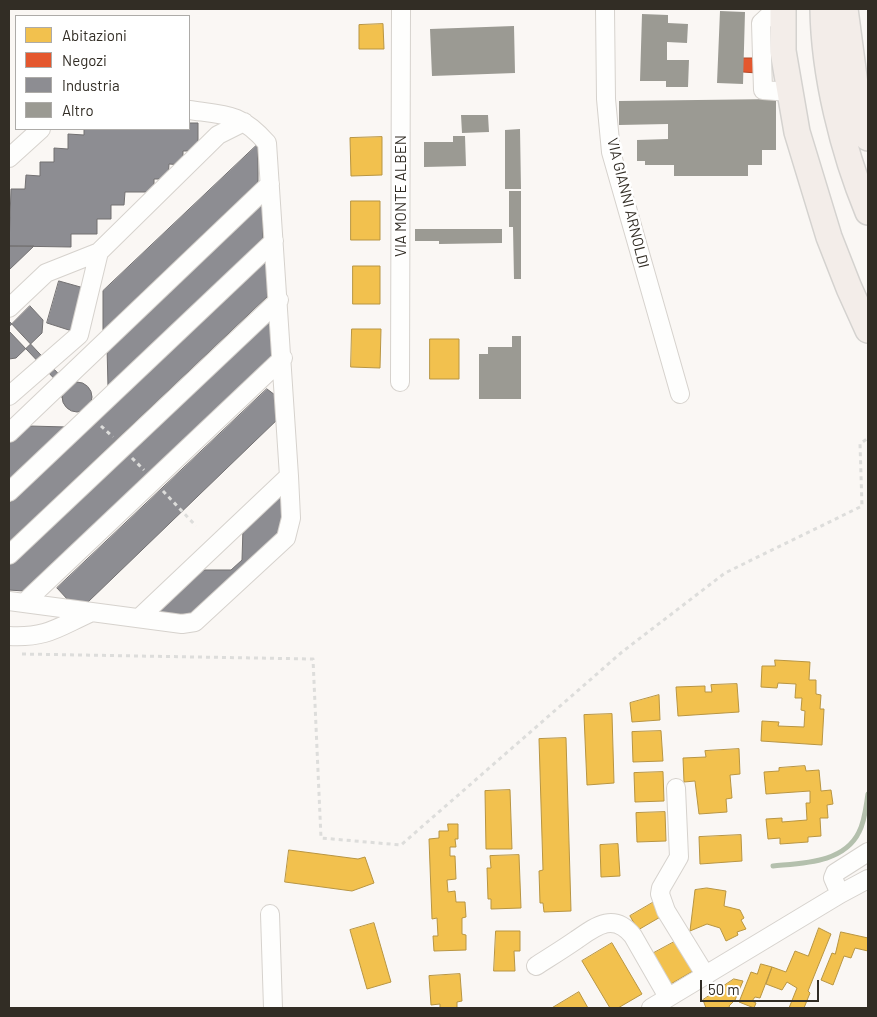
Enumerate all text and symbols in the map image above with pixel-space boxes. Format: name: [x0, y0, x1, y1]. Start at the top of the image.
legend: [15, 15, 190, 130]
text: Abitazioni: [62, 26, 127, 44]
text: Negozi: [62, 51, 107, 69]
text: Industria: [62, 76, 120, 94]
text: Altro: [62, 101, 94, 119]
street label: VIA MONTE ALBEN: [392, 135, 410, 257]
street label: VIA GIANNI ARNOLDI: [603, 136, 653, 270]
scale bar: [702, 970, 821, 1002]
text: 50 m: [708, 980, 740, 998]

